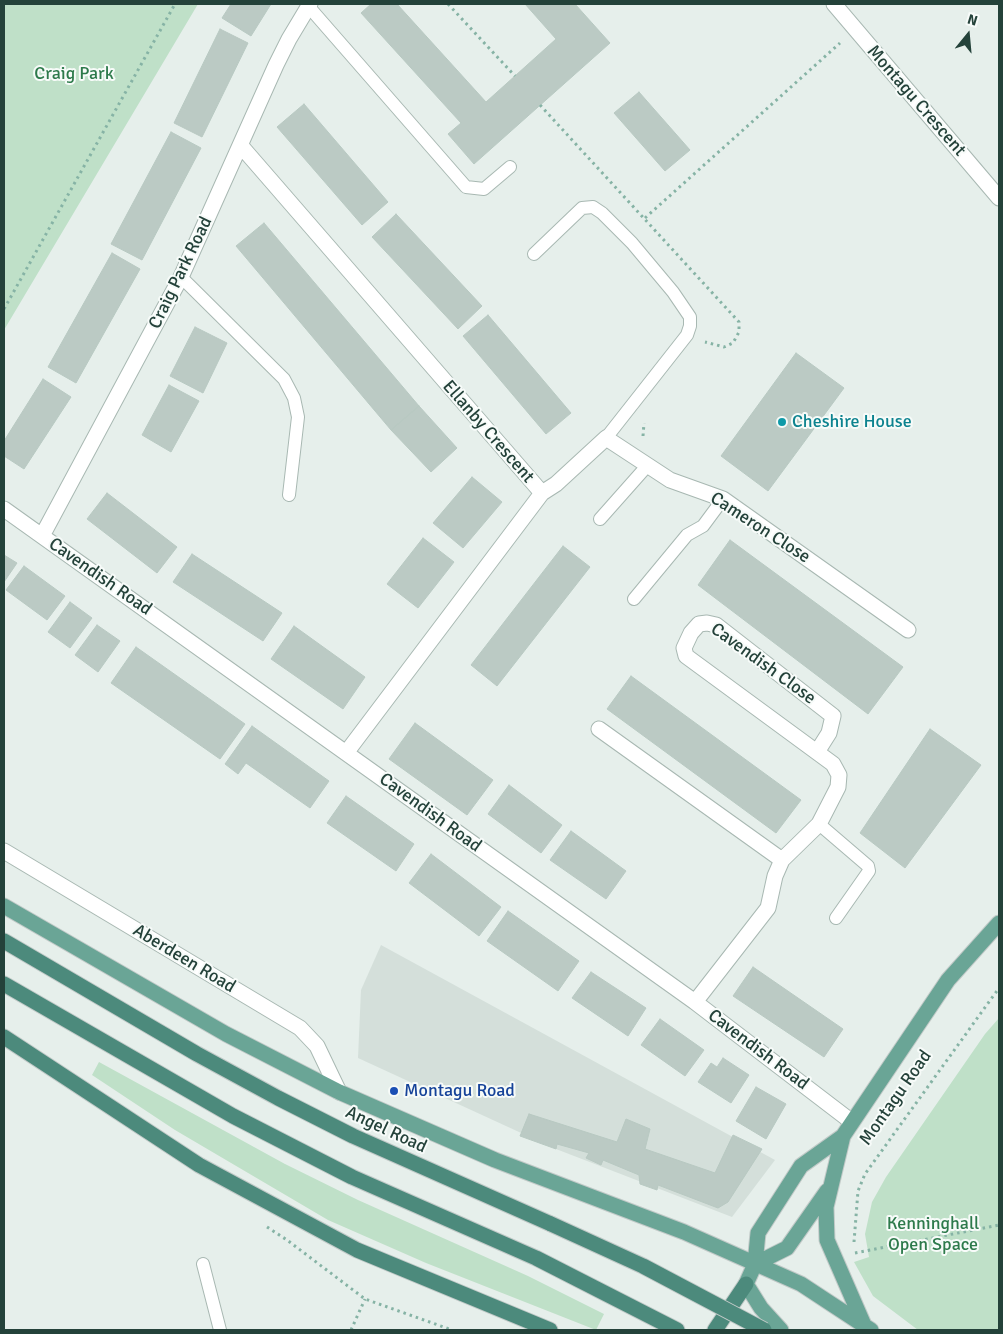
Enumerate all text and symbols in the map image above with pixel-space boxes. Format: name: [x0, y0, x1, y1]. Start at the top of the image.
north arrow: [943, 10, 993, 60]
text: N: [965, 11, 980, 30]
street label: Montagu Crescent: [862, 41, 970, 161]
park label: Craig Park: [34, 63, 114, 85]
street label: Craig Park Road: [145, 213, 217, 333]
street label: Ellanby Crescent: [438, 376, 538, 488]
place label: Cheshire House: [792, 411, 912, 433]
marker: Cheshire House: [776, 416, 788, 428]
street label: Cameron Close: [706, 488, 814, 568]
street label: Cavendish Road: [44, 533, 156, 621]
street label: Cavendish Close: [706, 619, 820, 709]
street label: Cavendish Road: [375, 769, 485, 857]
street label: Aberdeen Road: [129, 920, 239, 998]
street label: Cavendish Road: [703, 1005, 813, 1095]
street label: Montagu Road: [855, 1046, 937, 1150]
place label: Montagu Road: [404, 1080, 515, 1102]
marker: Montagu Road: [388, 1085, 400, 1097]
street label: Angel Road: [342, 1102, 430, 1158]
park label: Kenninghall Open Space: [887, 1213, 979, 1256]

